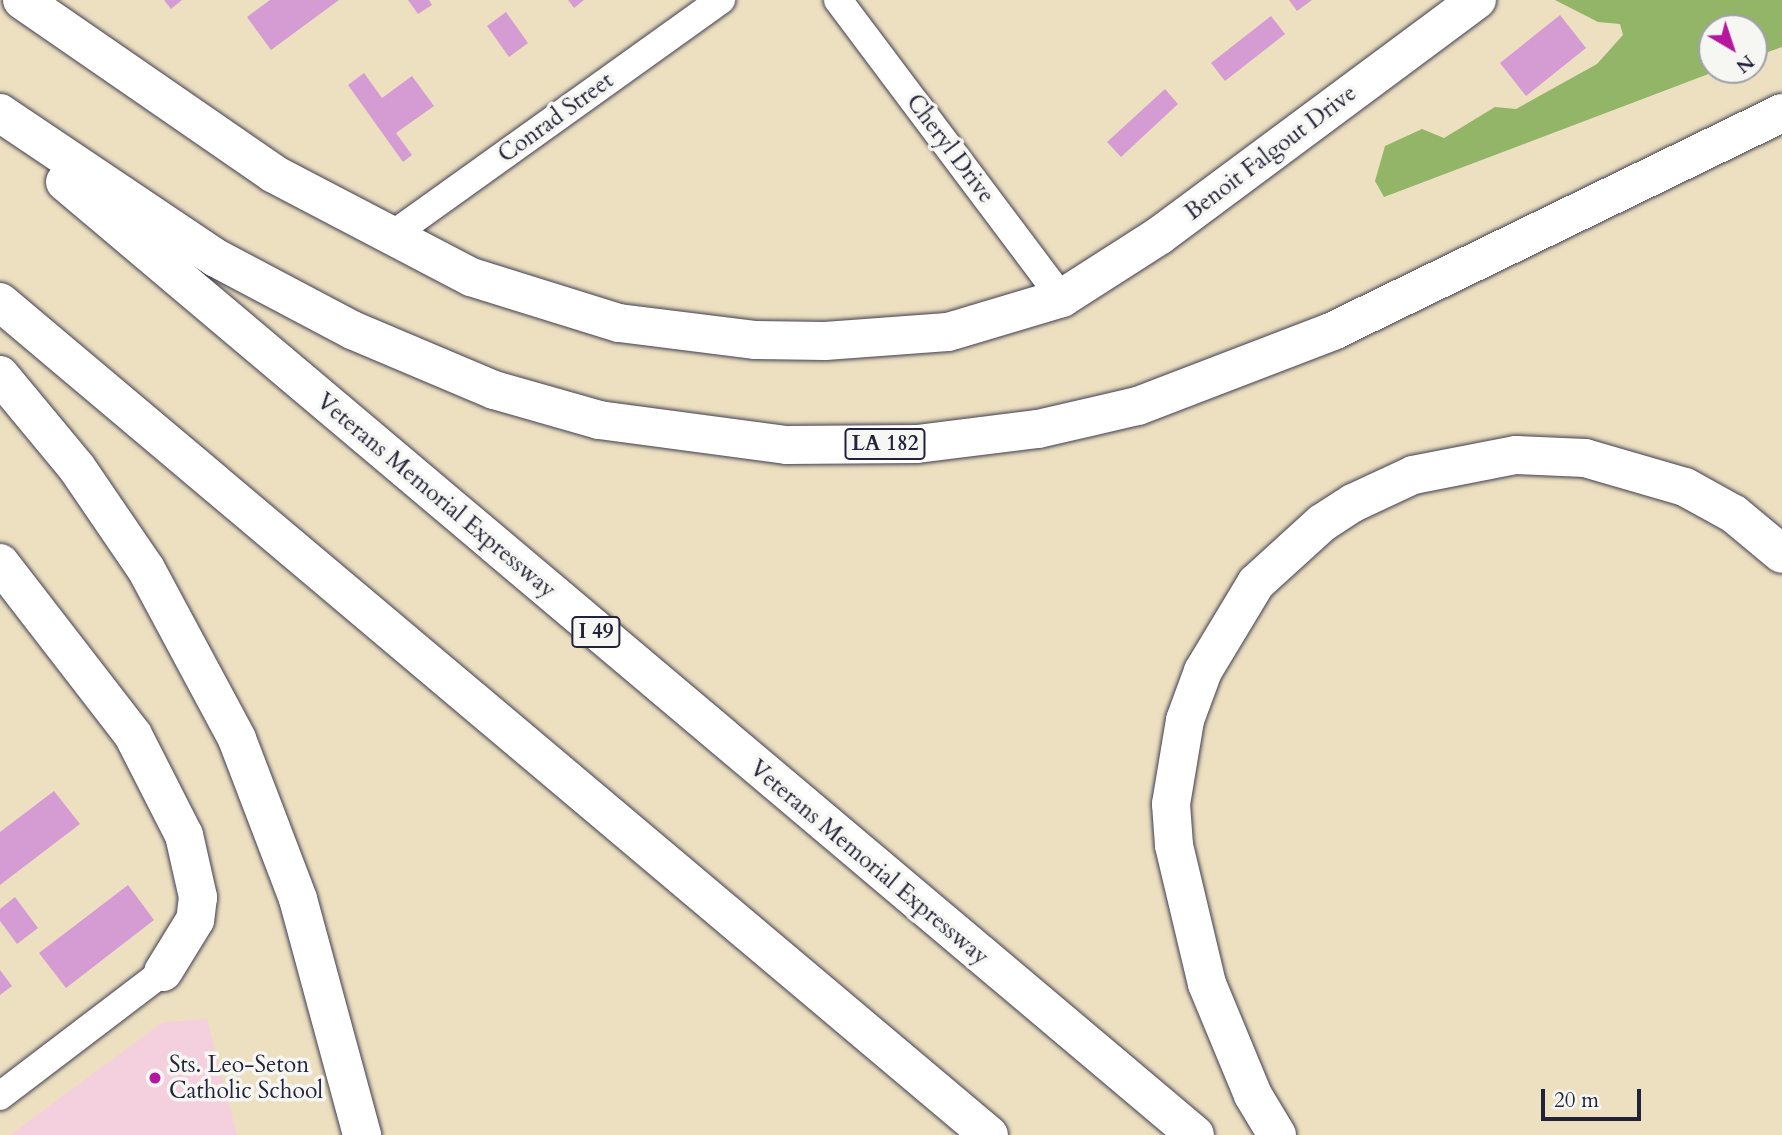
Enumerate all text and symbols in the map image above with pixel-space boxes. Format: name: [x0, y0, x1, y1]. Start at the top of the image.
north arrow: [1698, 14, 1768, 84]
text: N: [1730, 48, 1760, 79]
street label: Conrad Street: [493, 67, 619, 169]
street label: Benoit Falgout Drive: [1180, 80, 1362, 226]
street label: Cheryl Drive: [900, 89, 1000, 209]
street label: Veterans Memorial Expressway: [311, 388, 561, 604]
road number: LA 182: [843, 426, 927, 462]
road number: I 49: [570, 614, 622, 650]
street label: Veterans Memorial Expressway: [744, 755, 994, 971]
place label: Sts. Leo-Seton Catholic School: [169, 1051, 323, 1105]
marker: Sts. Leo-Seton Catholic School: [147, 1070, 163, 1086]
scale bar: [1544, 1076, 1644, 1120]
text: 20 m: [1554, 1086, 1599, 1115]

